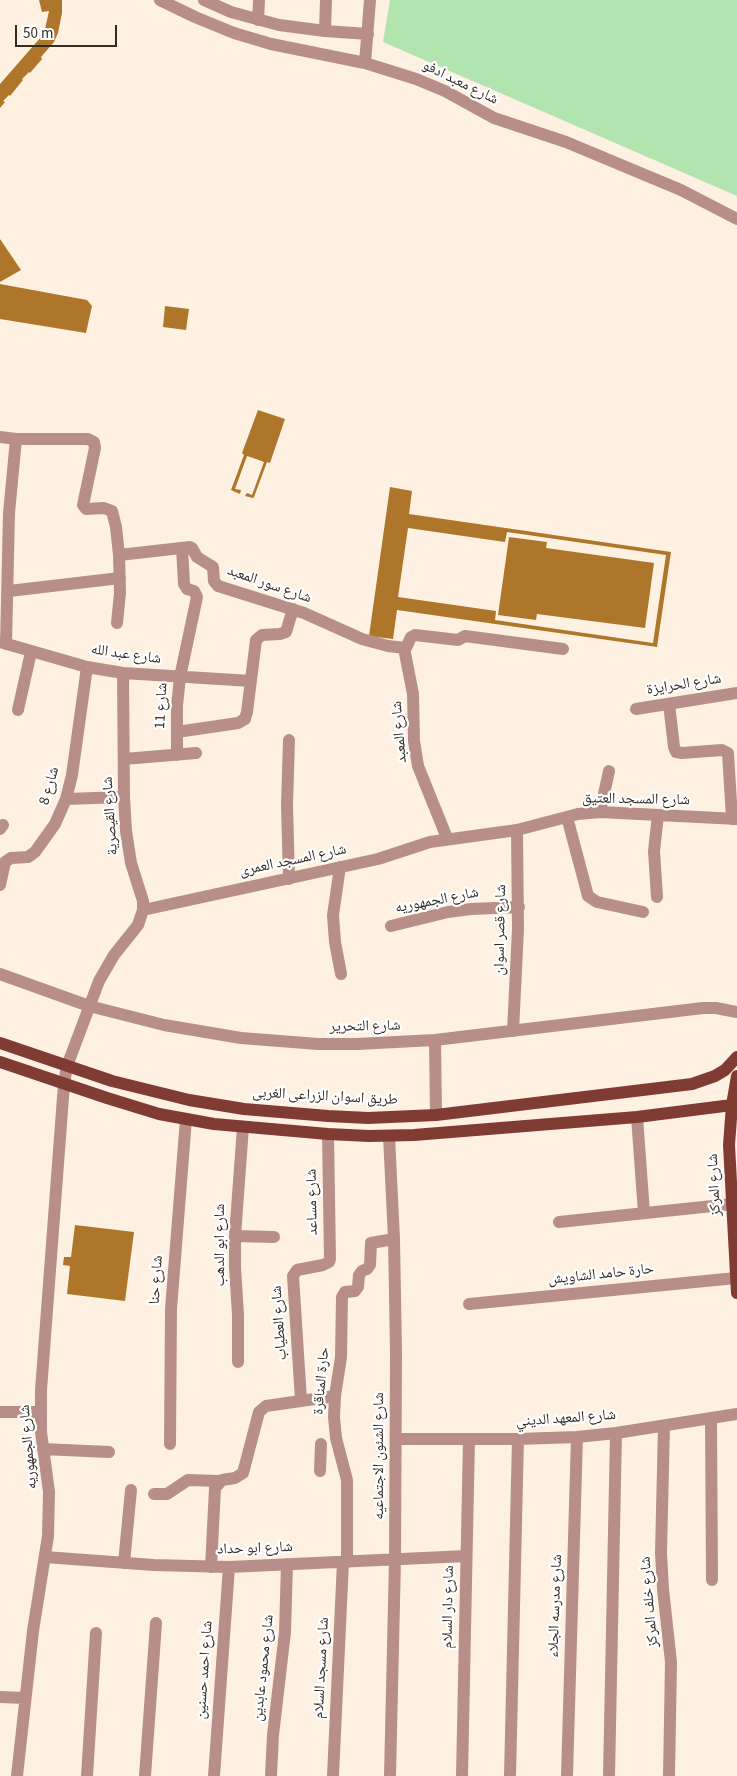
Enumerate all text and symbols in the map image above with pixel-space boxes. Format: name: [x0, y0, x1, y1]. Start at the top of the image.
scale bar: [18, 15, 120, 47]
text: 50 m: [23, 23, 53, 44]
street label: شارع معبد ادفو: [419, 57, 501, 109]
street label: شارع سور المعبد: [225, 562, 313, 608]
street label: شارع عبد الله: [90, 641, 162, 669]
street label: شارع الحرايزة: [645, 670, 723, 700]
street label: شارع 11: [152, 682, 172, 730]
street label: شارع المعبد: [388, 700, 412, 764]
street label: شارع 8: [36, 765, 64, 807]
street label: شارع القيصرية: [99, 776, 123, 856]
street label: شارع المسجد العتيق: [582, 790, 690, 810]
street label: شارع المسجد العمرى: [238, 841, 348, 881]
street label: شارع الجمهوريه: [394, 884, 480, 918]
street label: شارع قصر اسوان: [491, 884, 511, 976]
street label: شارع التحرير: [329, 1017, 401, 1037]
street label: طريق اسوان الزراعى الغربى: [252, 1084, 398, 1110]
street label: شارع المركز: [704, 1153, 726, 1217]
street label: شارع مساعد: [303, 1168, 323, 1236]
street label: شارع ابو الدهب: [212, 1204, 230, 1286]
street label: شارع حنا: [146, 1255, 168, 1305]
street label: حارة حامد الشاويش: [547, 1260, 655, 1290]
street label: شارع العطياب: [268, 1285, 292, 1361]
street label: حارة المناقرة: [310, 1346, 334, 1416]
street label: شارع الشئون الاجتماعيه: [371, 1392, 389, 1520]
street label: شارع الجمهوريه: [16, 1404, 42, 1490]
street label: شارع المعهد الديني: [515, 1407, 617, 1431]
street label: شارع ابو حداد: [217, 1539, 293, 1559]
street label: شارع مدرسه الجلاء: [545, 1554, 567, 1658]
street label: شارع خلف المركز: [637, 1556, 663, 1648]
street label: شارع دار السلام: [439, 1565, 459, 1649]
street label: شارع محمود عابدين: [249, 1614, 279, 1722]
street label: شارع مسجد السلام: [310, 1617, 334, 1719]
street label: شارع احمد حسنين: [193, 1620, 217, 1720]

